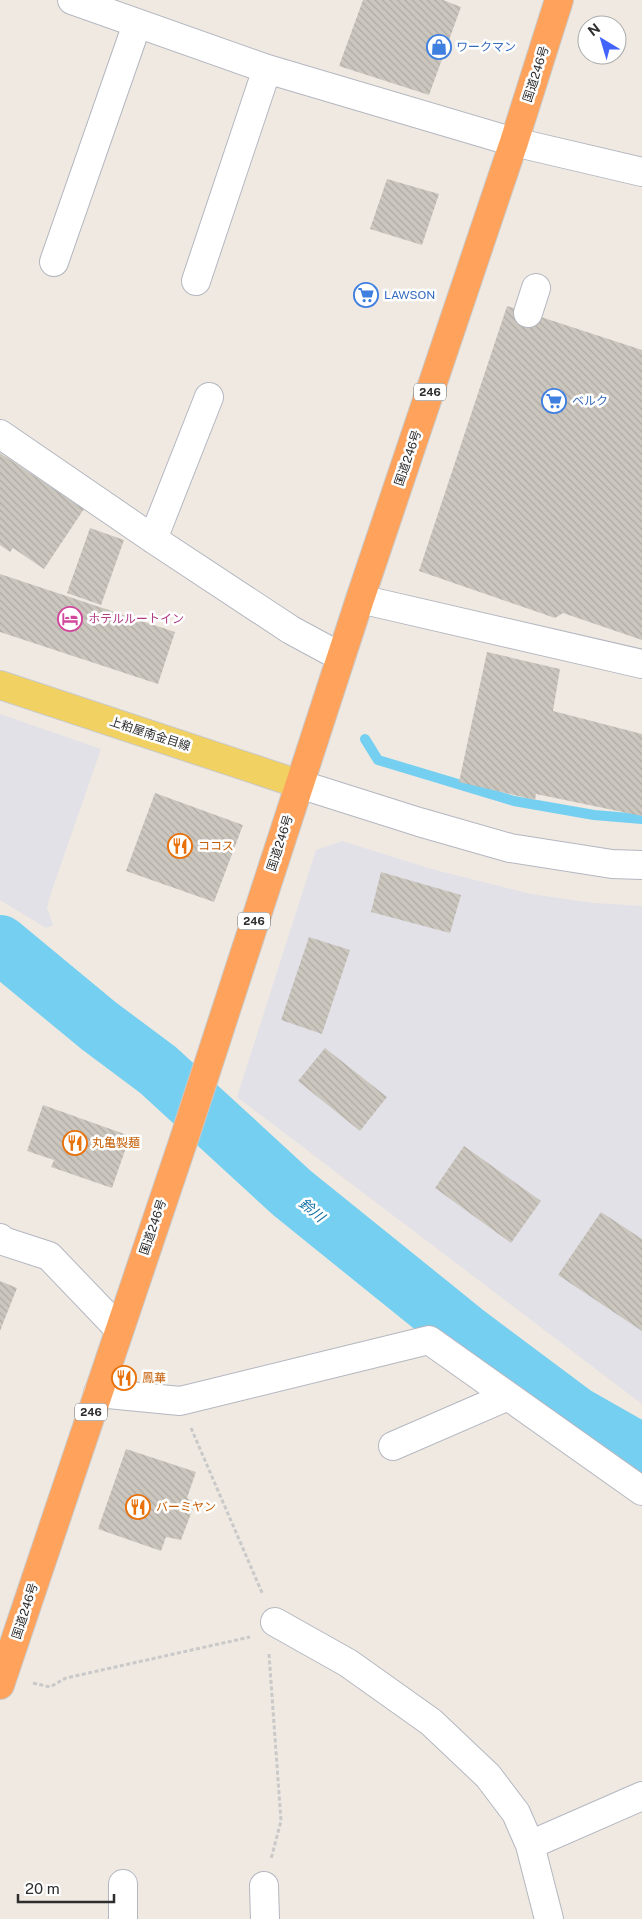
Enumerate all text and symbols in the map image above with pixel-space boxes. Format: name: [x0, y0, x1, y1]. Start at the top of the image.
north arrow: [577, 15, 627, 65]
text: N: [585, 20, 603, 39]
shop icon: ワークマン: [426, 34, 452, 60]
place label: ワークマン: [456, 40, 516, 54]
street label: 国道246号: [520, 44, 552, 104]
supermarket icon: LAWSON: [353, 282, 379, 308]
place label: LAWSON: [384, 288, 435, 302]
road number: 246: [414, 384, 446, 401]
supermarket icon: ベルク: [541, 388, 567, 414]
place label: ベルク: [572, 394, 608, 408]
street label: 国道246号: [392, 428, 424, 488]
hotel icon: ホテルルートイン: [57, 606, 83, 632]
place label: ホテルルートイン: [88, 612, 184, 626]
street label: 上粕屋南金目線: [108, 714, 192, 754]
street label: 国道246号: [264, 813, 296, 873]
restaurant icon: ココス: [167, 833, 193, 859]
place label: ココス: [198, 839, 234, 853]
road number: 246: [238, 912, 270, 929]
restaurant icon: 丸亀製麺: [62, 1130, 88, 1156]
place label: 丸亀製麺: [92, 1136, 140, 1150]
water label: 鈴川: [296, 1195, 329, 1226]
street label: 国道246号: [137, 1197, 169, 1257]
restaurant icon: 鳳華: [111, 1365, 137, 1391]
place label: 鳳華: [142, 1371, 166, 1385]
road number: 246: [75, 1404, 107, 1420]
restaurant icon: バーミヤン: [125, 1494, 151, 1520]
place label: バーミヤン: [156, 1500, 216, 1514]
street label: 国道246号: [9, 1581, 41, 1641]
scale bar: [18, 1872, 114, 1904]
text: 20 m: [25, 1880, 60, 1897]

